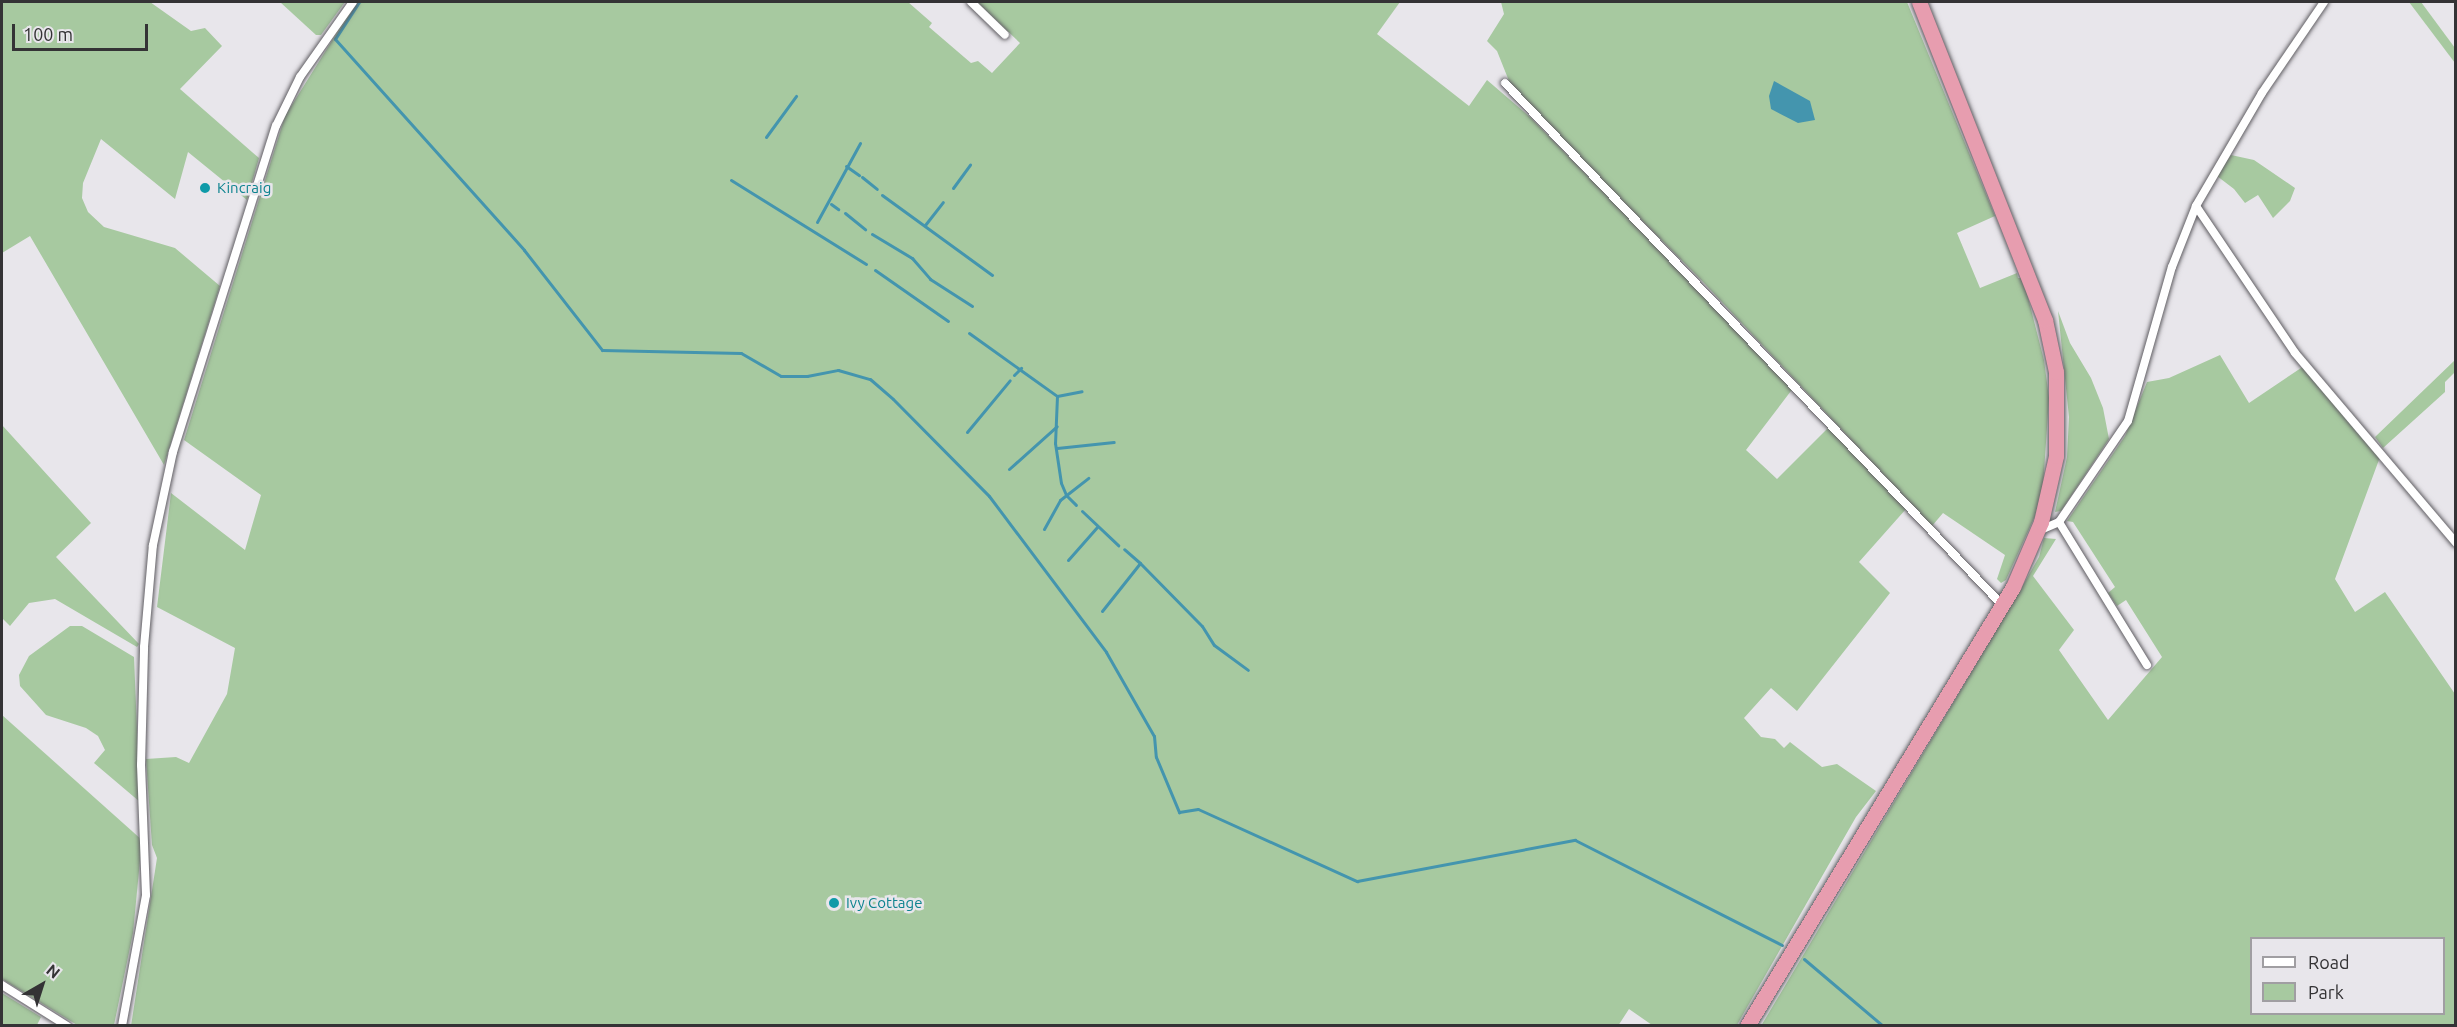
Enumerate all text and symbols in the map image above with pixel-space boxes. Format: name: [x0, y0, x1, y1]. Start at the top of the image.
scale bar: [15, 12, 152, 50]
text: 100 m: [23, 24, 73, 44]
place label: Kincraig: [217, 179, 271, 197]
marker: Kincraig: [198, 181, 212, 195]
place label: Ivy Cottage: [846, 894, 922, 912]
marker: Ivy Cottage: [827, 896, 841, 910]
legend: [2250, 937, 2445, 1015]
text: Road: [2308, 952, 2350, 972]
north arrow: [12, 955, 72, 1015]
text: N: [43, 960, 64, 982]
text: Park: [2308, 982, 2344, 1002]

